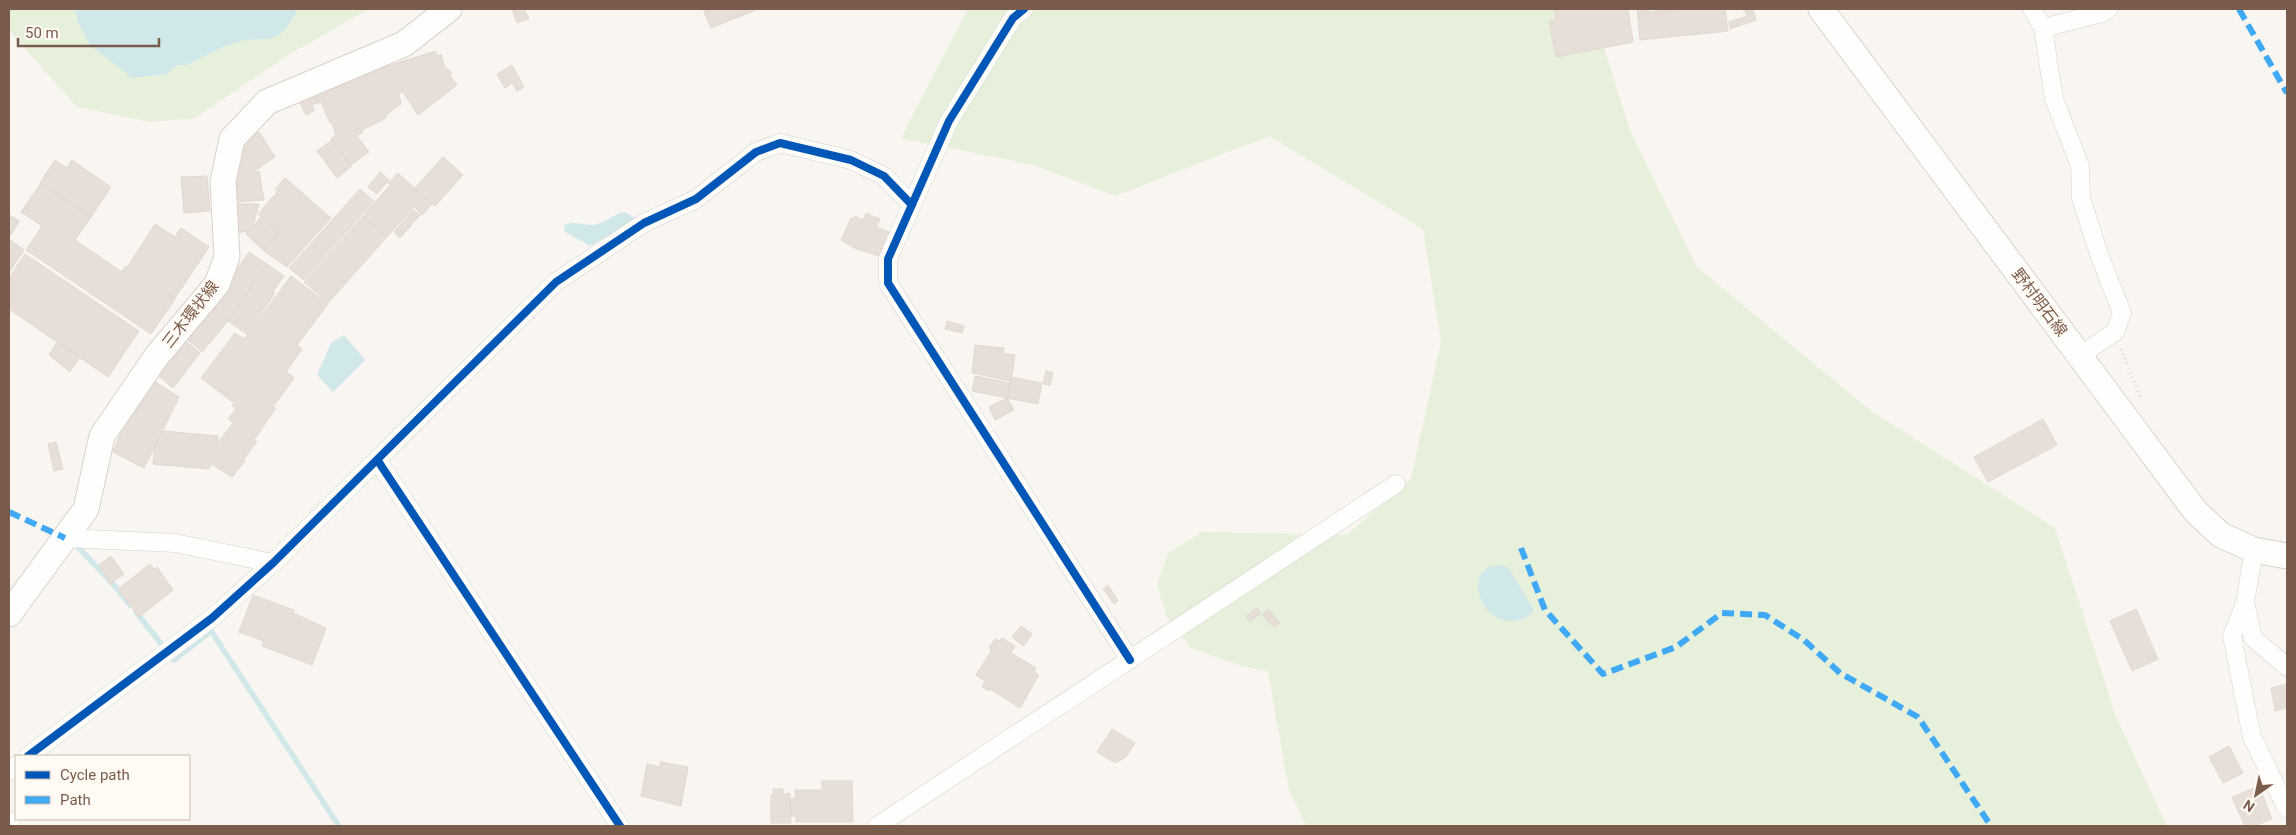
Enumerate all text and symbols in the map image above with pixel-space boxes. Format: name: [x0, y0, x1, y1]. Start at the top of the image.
scale bar: [18, 15, 159, 47]
text: 50 m: [25, 24, 59, 42]
street label: 野村明石線: [2008, 265, 2071, 340]
street label: 三木環状線: [158, 277, 223, 352]
legend: [15, 755, 190, 820]
text: Cycle path: [60, 766, 130, 784]
north arrow: [2231, 770, 2281, 820]
text: Path: [60, 791, 91, 809]
text: N: [2240, 796, 2257, 815]

